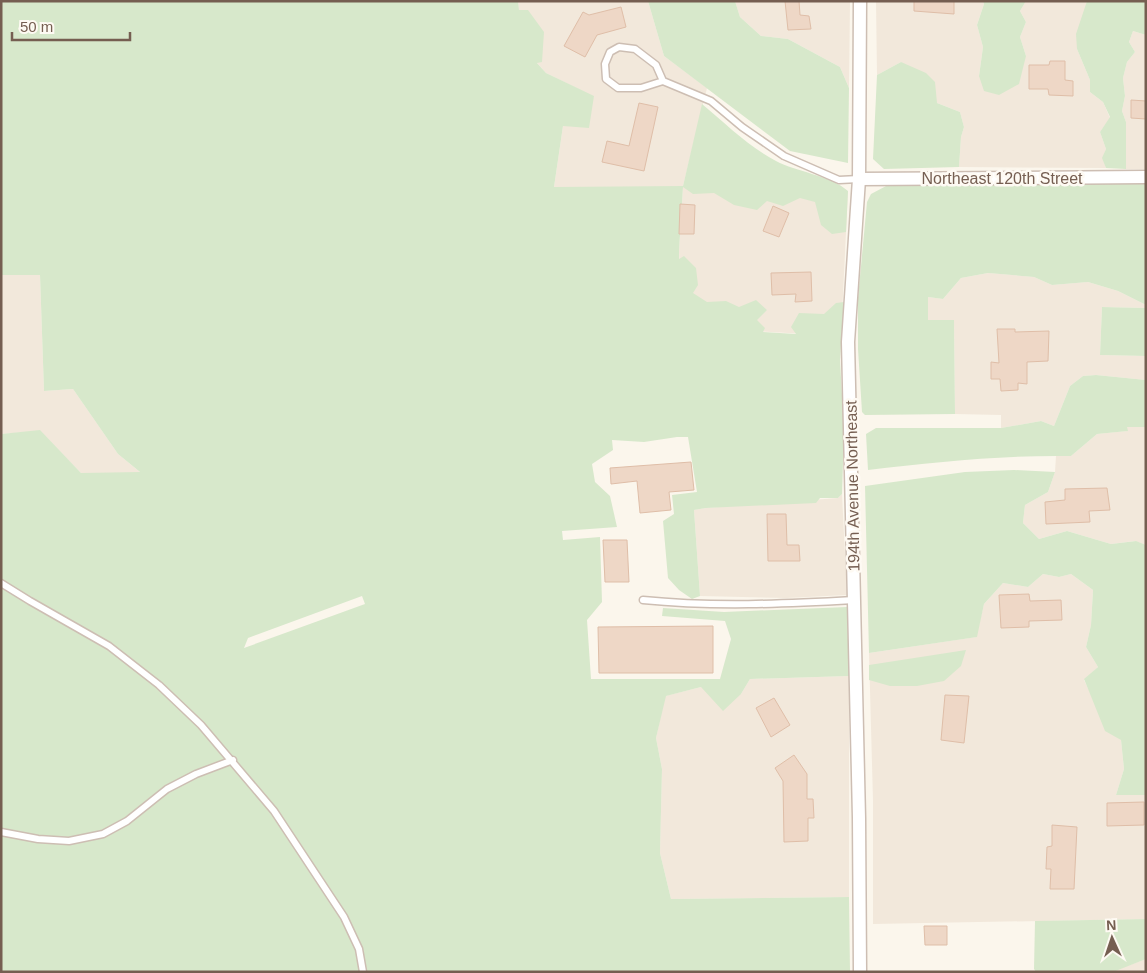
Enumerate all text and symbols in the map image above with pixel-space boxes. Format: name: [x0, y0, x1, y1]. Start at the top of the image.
scale bar: [12, 10, 130, 42]
text: 50 m: [20, 18, 53, 35]
street label: Northeast 120th Street: [922, 170, 1083, 187]
street label: 194th Avenue Northeast: [842, 400, 862, 572]
north arrow: [1087, 913, 1137, 963]
text: N: [1106, 917, 1117, 933]

